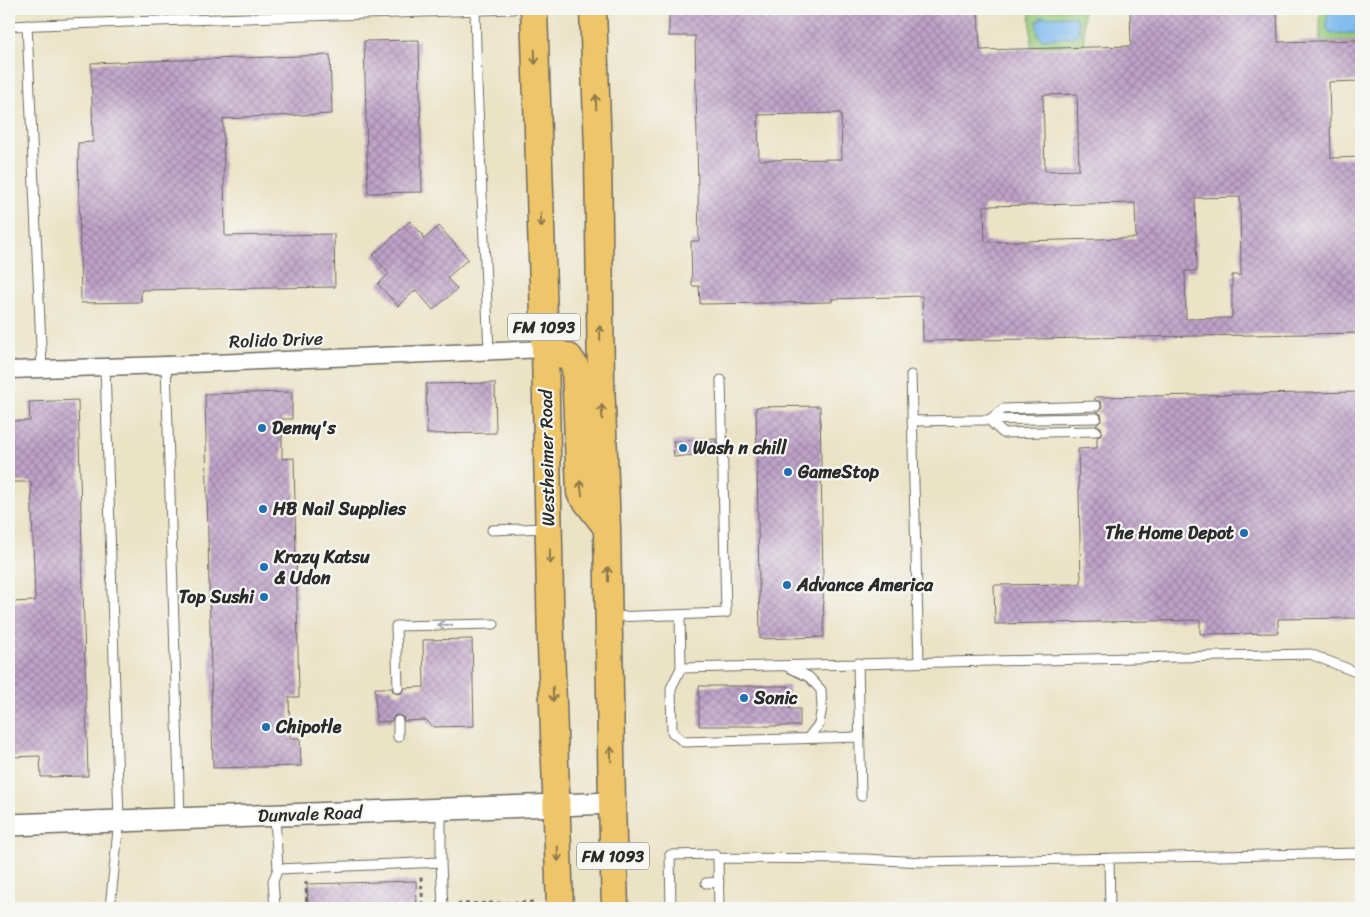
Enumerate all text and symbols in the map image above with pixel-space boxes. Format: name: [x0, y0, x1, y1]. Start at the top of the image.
one-way arrow: [531, 49, 540, 65]
one-way arrow: [592, 94, 601, 110]
one-way arrow: [536, 212, 545, 228]
road number: FM 1093: [508, 314, 580, 341]
street label: Rolido Drive: [228, 322, 324, 358]
one-way arrow: [596, 325, 605, 341]
street label: Westheimer Road: [530, 388, 564, 527]
one-way arrow: [598, 404, 607, 420]
place label: Denny's: [272, 412, 336, 444]
marker: Denny's: [256, 422, 268, 434]
place label: Wash n chill: [693, 432, 787, 464]
marker: Wash n chill: [677, 442, 689, 454]
place label: GameStop: [797, 456, 879, 488]
marker: GameStop: [782, 466, 794, 478]
one-way arrow: [575, 480, 585, 496]
place label: HB Nail Supplies: [272, 493, 407, 525]
marker: HB Nail Supplies: [257, 503, 269, 515]
place label: The Home Depot: [1105, 517, 1234, 549]
marker: The Home Depot: [1238, 527, 1250, 539]
place label: Krazy Katsu & Udon: [273, 541, 370, 594]
one-way arrow: [545, 549, 554, 565]
marker: Krazy Katsu & Udon: [258, 561, 270, 573]
one-way arrow: [603, 567, 613, 583]
place label: Advance America: [796, 569, 934, 601]
marker: Advance America: [781, 579, 793, 591]
place label: Top Sushi: [179, 581, 255, 613]
marker: Top Sushi: [258, 591, 270, 603]
one-way arrow: [437, 620, 453, 629]
place label: Sonic: [753, 682, 798, 714]
one-way arrow: [548, 686, 557, 702]
marker: Sonic: [738, 692, 750, 704]
place label: Chipotle: [275, 711, 342, 743]
marker: Chipotle: [260, 721, 272, 733]
one-way arrow: [606, 747, 616, 763]
street label: Dunvale Road: [257, 796, 364, 832]
road number: FM 1093: [577, 842, 649, 869]
one-way arrow: [553, 846, 562, 862]

